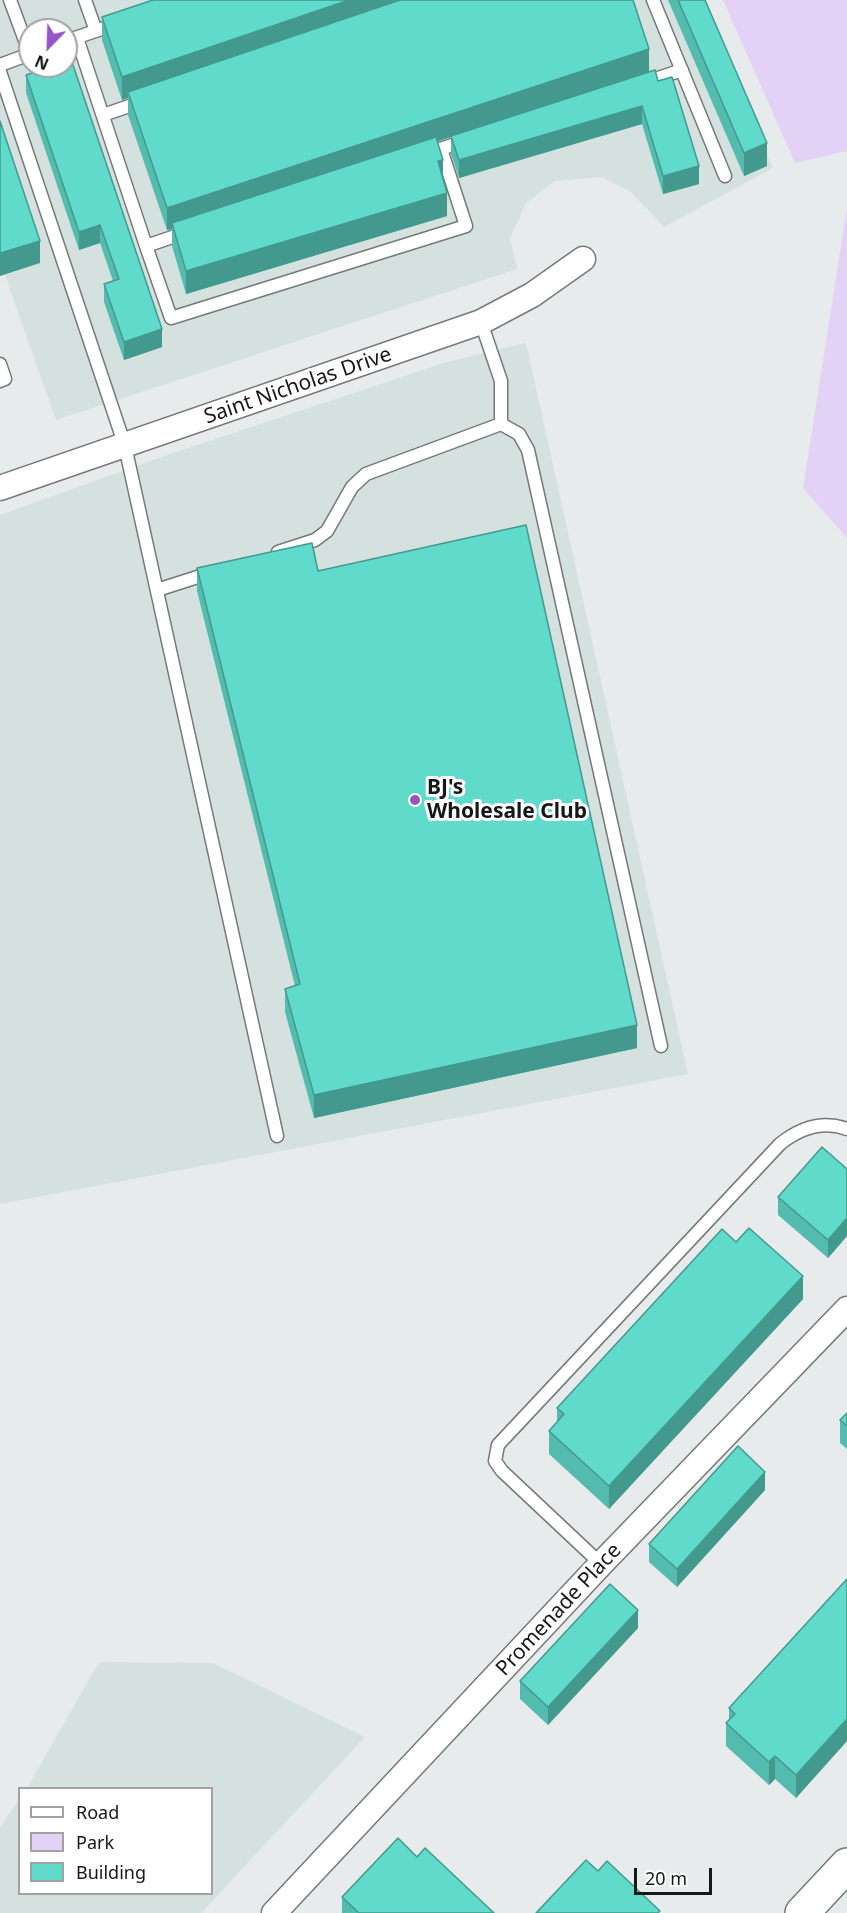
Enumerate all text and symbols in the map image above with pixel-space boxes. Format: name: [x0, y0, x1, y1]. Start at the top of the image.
north arrow: [18, 18, 78, 78]
text: N: [31, 50, 52, 75]
street label: Saint Nicholas Drive: [201, 342, 395, 430]
place label: BJ's Wholesale Club: [427, 775, 587, 825]
marker: BJ's Wholesale Club: [408, 793, 422, 807]
street label: Promenade Place: [491, 1539, 627, 1681]
legend: [18, 1787, 213, 1895]
text: Road: [76, 1800, 119, 1824]
text: Park: [76, 1830, 114, 1854]
scale bar: [637, 1856, 715, 1894]
text: Building: [76, 1860, 146, 1884]
text: 20 m: [645, 1866, 687, 1890]

